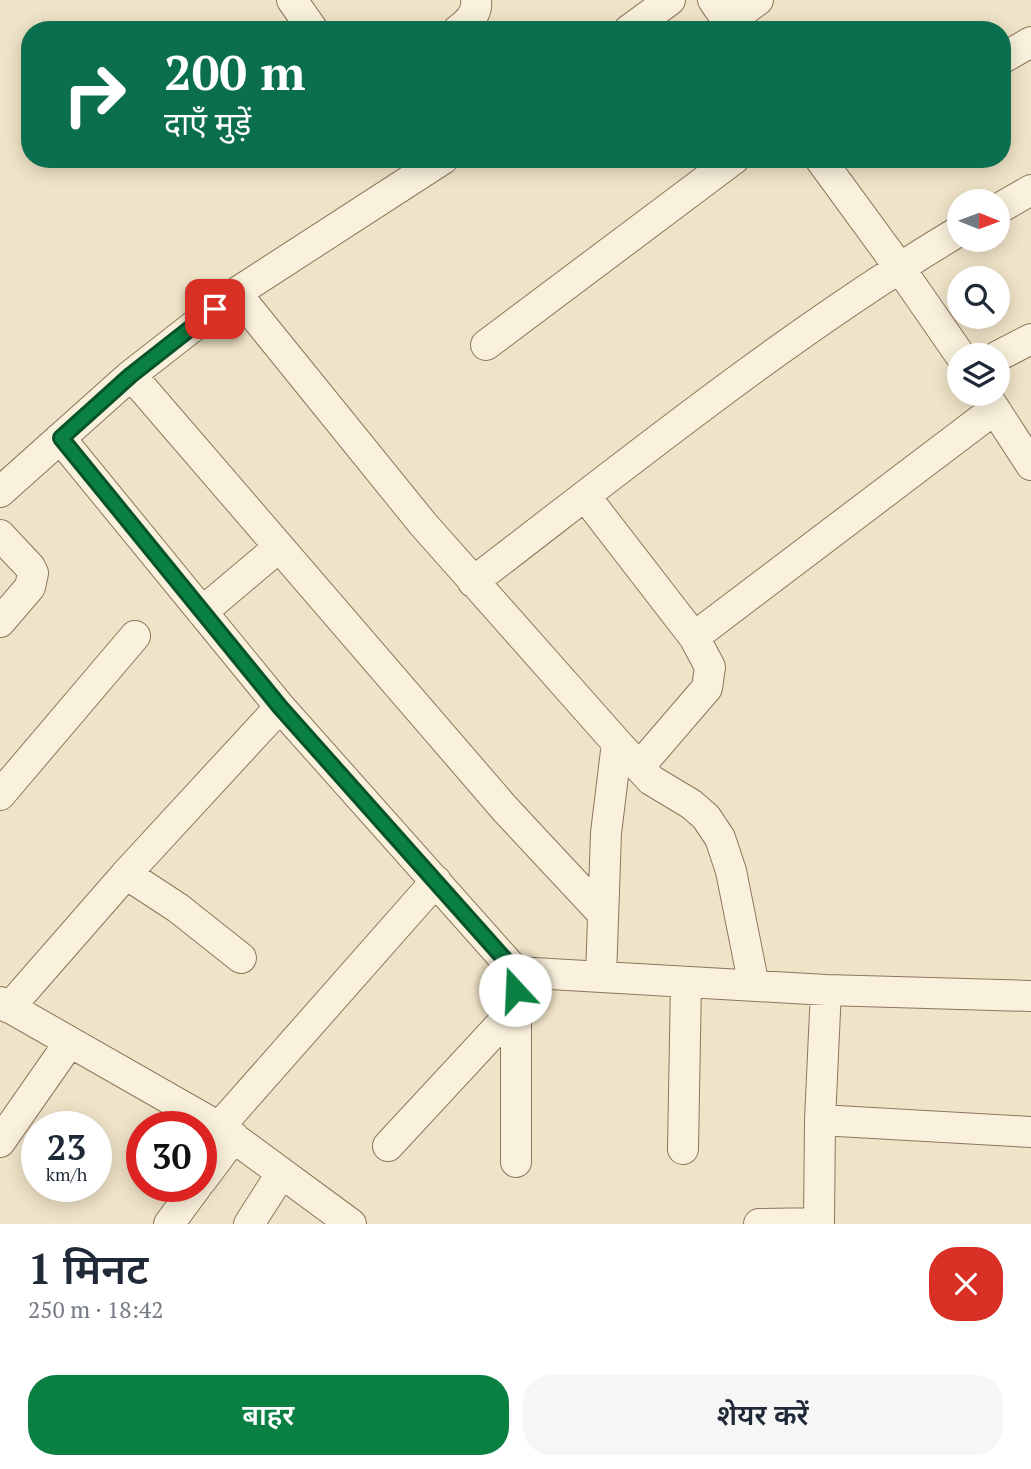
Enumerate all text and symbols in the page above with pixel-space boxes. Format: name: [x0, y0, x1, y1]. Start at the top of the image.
text: 200 m: [164, 39, 306, 104]
icon: right: [49, 49, 140, 140]
text: दाएँ मुड़ें: [164, 102, 251, 144]
north arrow: [947, 189, 1010, 252]
map controls: [947, 189, 1010, 406]
button: search: [947, 266, 1010, 329]
pin: [185, 279, 245, 339]
icon: arrive: [196, 290, 234, 328]
button: layers: [947, 343, 1010, 406]
position arrow: [478, 953, 552, 1027]
speed limit sign: 30: [126, 1111, 217, 1202]
text: 23: [47, 1124, 86, 1170]
text: km/h: [46, 1162, 87, 1186]
text: 1 मिनट: [28, 1240, 148, 1296]
button: close: [929, 1247, 1003, 1321]
text: 250 m · 18:42: [28, 1294, 163, 1325]
button: बाहर: [28, 1375, 509, 1455]
button: शेयर करें: [523, 1375, 1003, 1455]

